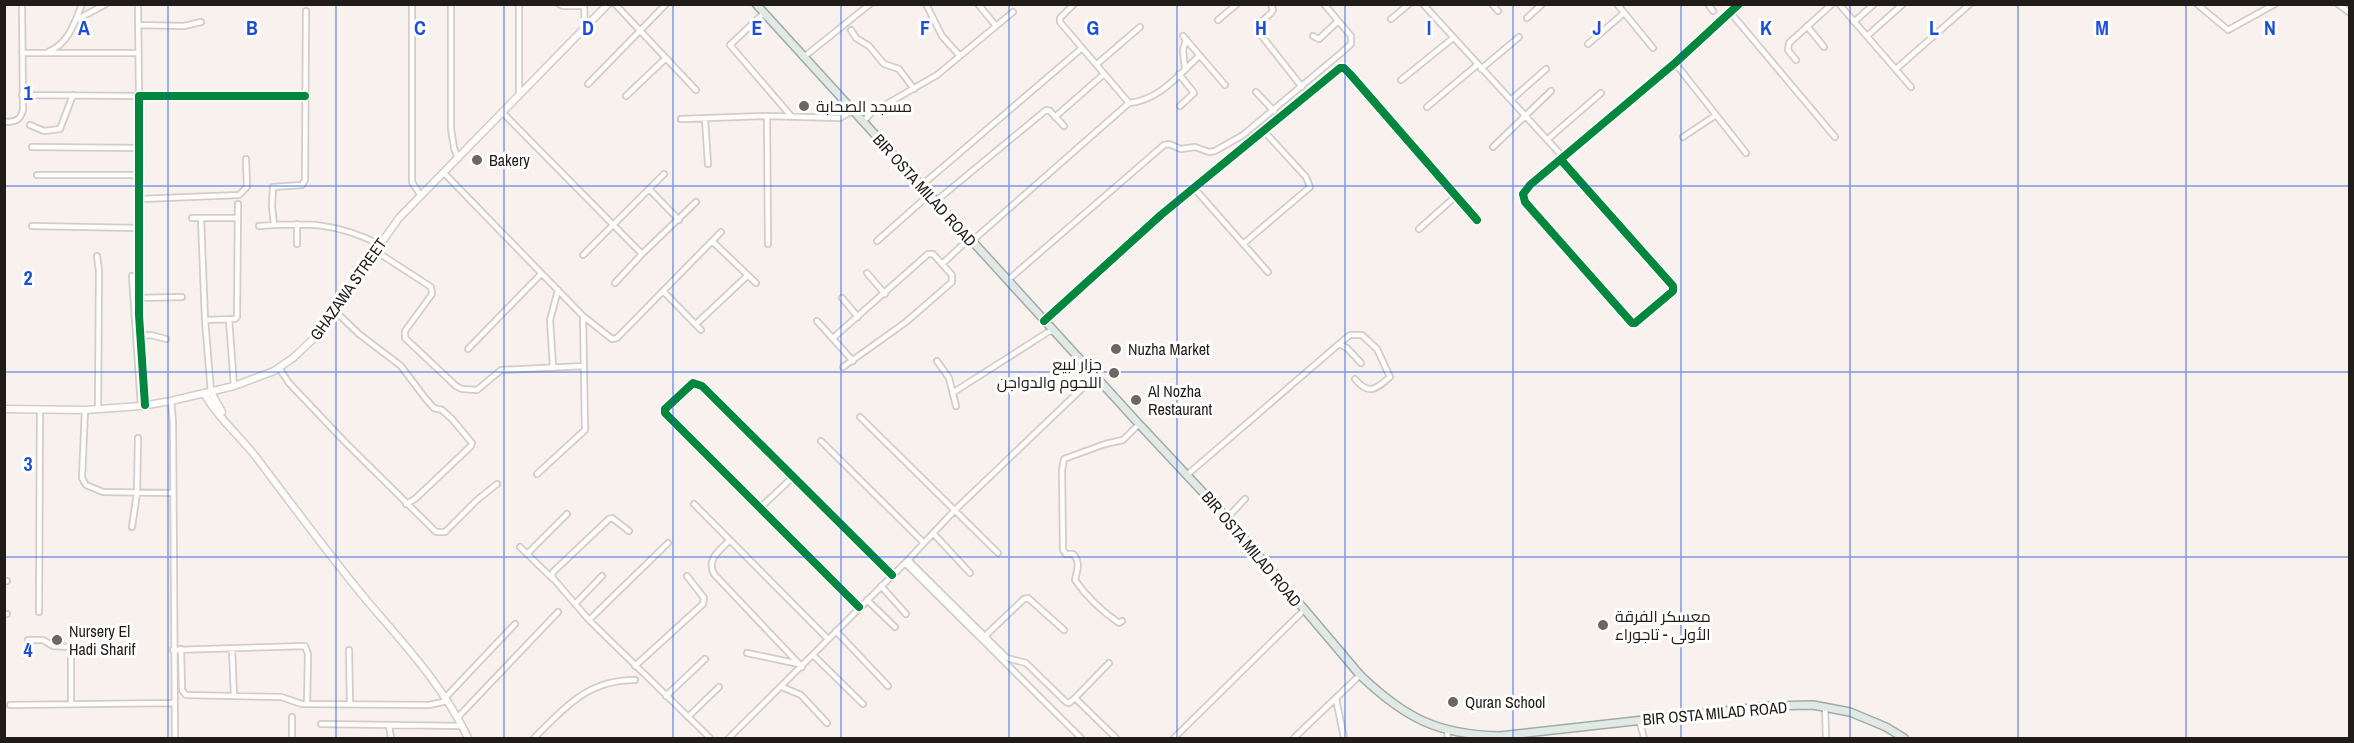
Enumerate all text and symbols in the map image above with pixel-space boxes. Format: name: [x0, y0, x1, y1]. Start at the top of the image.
text: A: [78, 14, 90, 41]
text: B: [246, 14, 258, 41]
text: C: [414, 14, 426, 41]
text: D: [582, 14, 594, 41]
text: E: [752, 14, 763, 41]
text: F: [920, 14, 930, 41]
text: G: [1087, 14, 1099, 41]
text: H: [1255, 14, 1267, 41]
text: I: [1427, 14, 1431, 41]
text: J: [1592, 14, 1602, 41]
text: K: [1760, 14, 1772, 41]
text: L: [1929, 14, 1939, 41]
text: M: [2095, 14, 2109, 41]
text: N: [2264, 14, 2276, 41]
text: 1: [23, 79, 33, 106]
place label: مسجد الصحابة: [816, 95, 912, 117]
marker: مسجد الصحابة: [797, 99, 811, 113]
street label: BIR OSTA MILAD ROAD: [868, 129, 982, 251]
place label: Bakery: [489, 149, 530, 171]
marker: Bakery: [470, 153, 484, 167]
street label: GHAZAWA STREET: [305, 234, 391, 344]
text: 2: [23, 264, 33, 291]
place label: Nuzha Market: [1128, 338, 1210, 360]
marker: Nuzha Market: [1109, 342, 1123, 356]
place label: جزار لبيع اللحوم والدواجن: [997, 353, 1102, 394]
marker: جزار لبيع اللحوم والدواجن: [1107, 366, 1121, 380]
place label: Al Nozha Restaurant: [1147, 380, 1213, 420]
marker: Al Nozha Restaurant: [1129, 393, 1143, 407]
text: 3: [23, 450, 33, 477]
street label: BIR OSTA MILAD ROAD: [1197, 486, 1307, 612]
place label: معسكر الفرقة الأولى - تاجوراء: [1615, 605, 1711, 645]
marker: معسكر الفرقة الأولى - تاجوراء: [1596, 618, 1610, 632]
place label: Nursery El Hadi Sharif: [69, 620, 136, 660]
marker: Nursery El Hadi Sharif: [50, 633, 64, 647]
text: 4: [23, 636, 33, 663]
place label: Quran School: [1465, 691, 1545, 713]
marker: Quran School: [1446, 695, 1460, 709]
street label: BIR OSTA MILAD ROAD: [1642, 696, 1788, 730]

